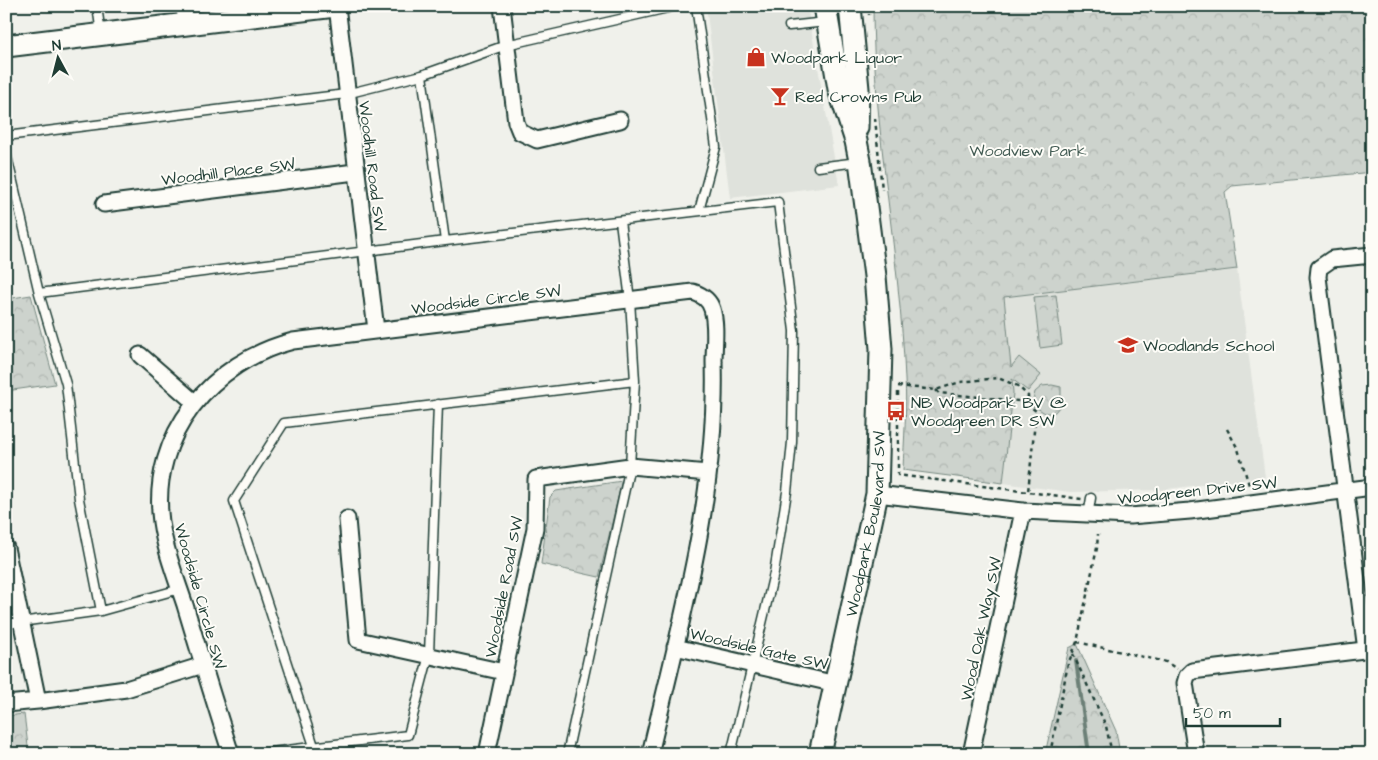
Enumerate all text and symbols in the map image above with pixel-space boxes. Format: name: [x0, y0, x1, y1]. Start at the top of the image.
north arrow: [32, 32, 82, 82]
text: N: [51, 36, 62, 57]
shop icon: Woodpark Liquor: [745, 46, 767, 68]
place label: Woodpark Liquor: [771, 47, 902, 69]
bar icon: Red Crowns Pub: [769, 85, 791, 107]
place label: Red Crowns Pub: [795, 86, 922, 108]
street label: Woodhill Road SW: [353, 100, 391, 233]
park label: Woodview Park: [970, 140, 1087, 162]
street label: Woodhill Place SW: [160, 153, 296, 191]
street label: Woodside Circle SW: [410, 280, 562, 320]
school or university icon: Woodlands School: [1117, 334, 1139, 356]
place label: Woodlands School: [1143, 335, 1274, 357]
place label: NB Woodpark BV @ Woodgreen DR SW: [911, 392, 1067, 433]
bus stop icon: NB Woodpark BV @ Woodgreen DR SW: [885, 400, 907, 422]
street label: Woodpark Boulevard SW: [840, 431, 891, 619]
street label: Woodgreen Drive SW: [1116, 472, 1278, 511]
street label: Woodside Road SW: [479, 515, 528, 660]
street label: Woodside Circle SW: [169, 521, 231, 672]
street label: Wood Oak Way SW: [955, 555, 1008, 703]
street label: Woodside Gate SW: [688, 622, 830, 676]
scale bar: [1186, 695, 1279, 727]
text: 50 m: [1193, 703, 1231, 724]

